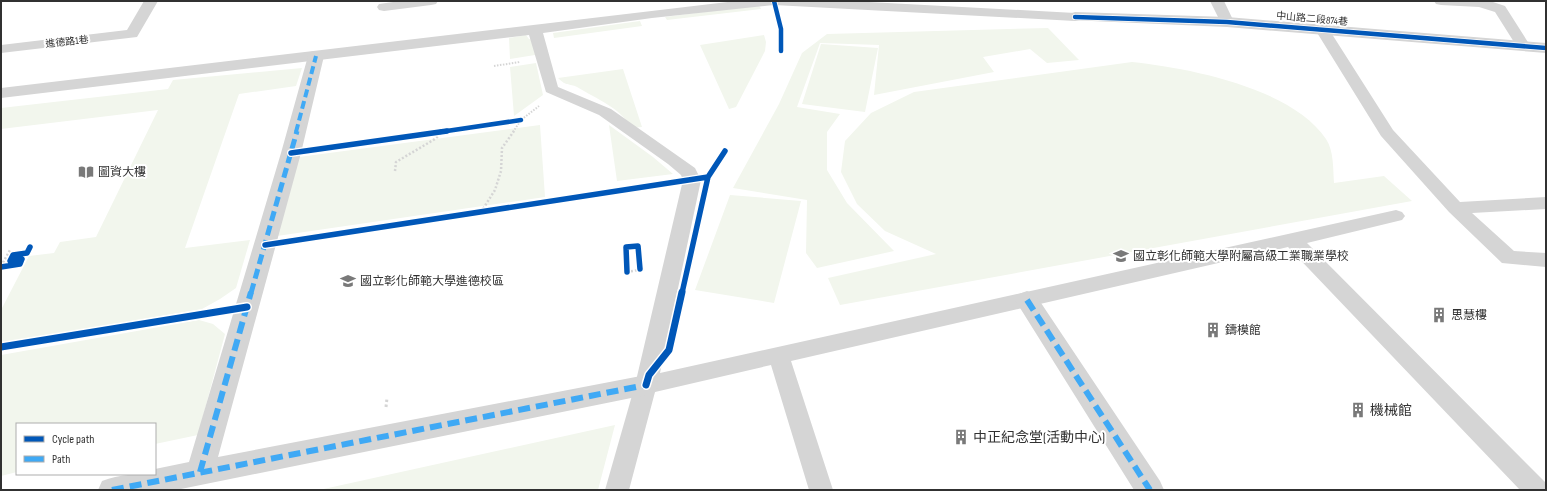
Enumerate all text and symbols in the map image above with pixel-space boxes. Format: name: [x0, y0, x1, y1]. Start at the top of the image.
street label: 中山路二段874巷: [1276, 10, 1348, 28]
street label: 進德路1巷: [45, 34, 89, 50]
library icon: 圖資大樓: [77, 163, 95, 181]
place label: 圖資大樓: [98, 165, 146, 180]
school or university icon: 國立彰化師範大學附屬高級工業職業學校: [1112, 247, 1130, 265]
place label: 國立彰化師範大學附屬高級工業職業學校: [1133, 249, 1349, 264]
school or university icon: 國立彰化師範大學進德校區: [339, 272, 357, 290]
place label: 國立彰化師範大學進德校區: [360, 274, 504, 289]
building icon: 思慧樓: [1430, 306, 1448, 324]
place label: 思慧樓: [1451, 308, 1487, 323]
building icon: 鑄模館: [1204, 321, 1222, 339]
place label: 鑄模館: [1225, 323, 1261, 338]
building icon: 機械館: [1349, 401, 1367, 419]
place label: 機械館: [1370, 402, 1412, 419]
legend: [16, 423, 156, 475]
building icon: 中正紀念堂(活動中心): [952, 428, 970, 446]
place label: 中正紀念堂(活動中心): [973, 429, 1105, 446]
text: Cycle path: [52, 432, 94, 447]
text: Path: [52, 452, 70, 467]

